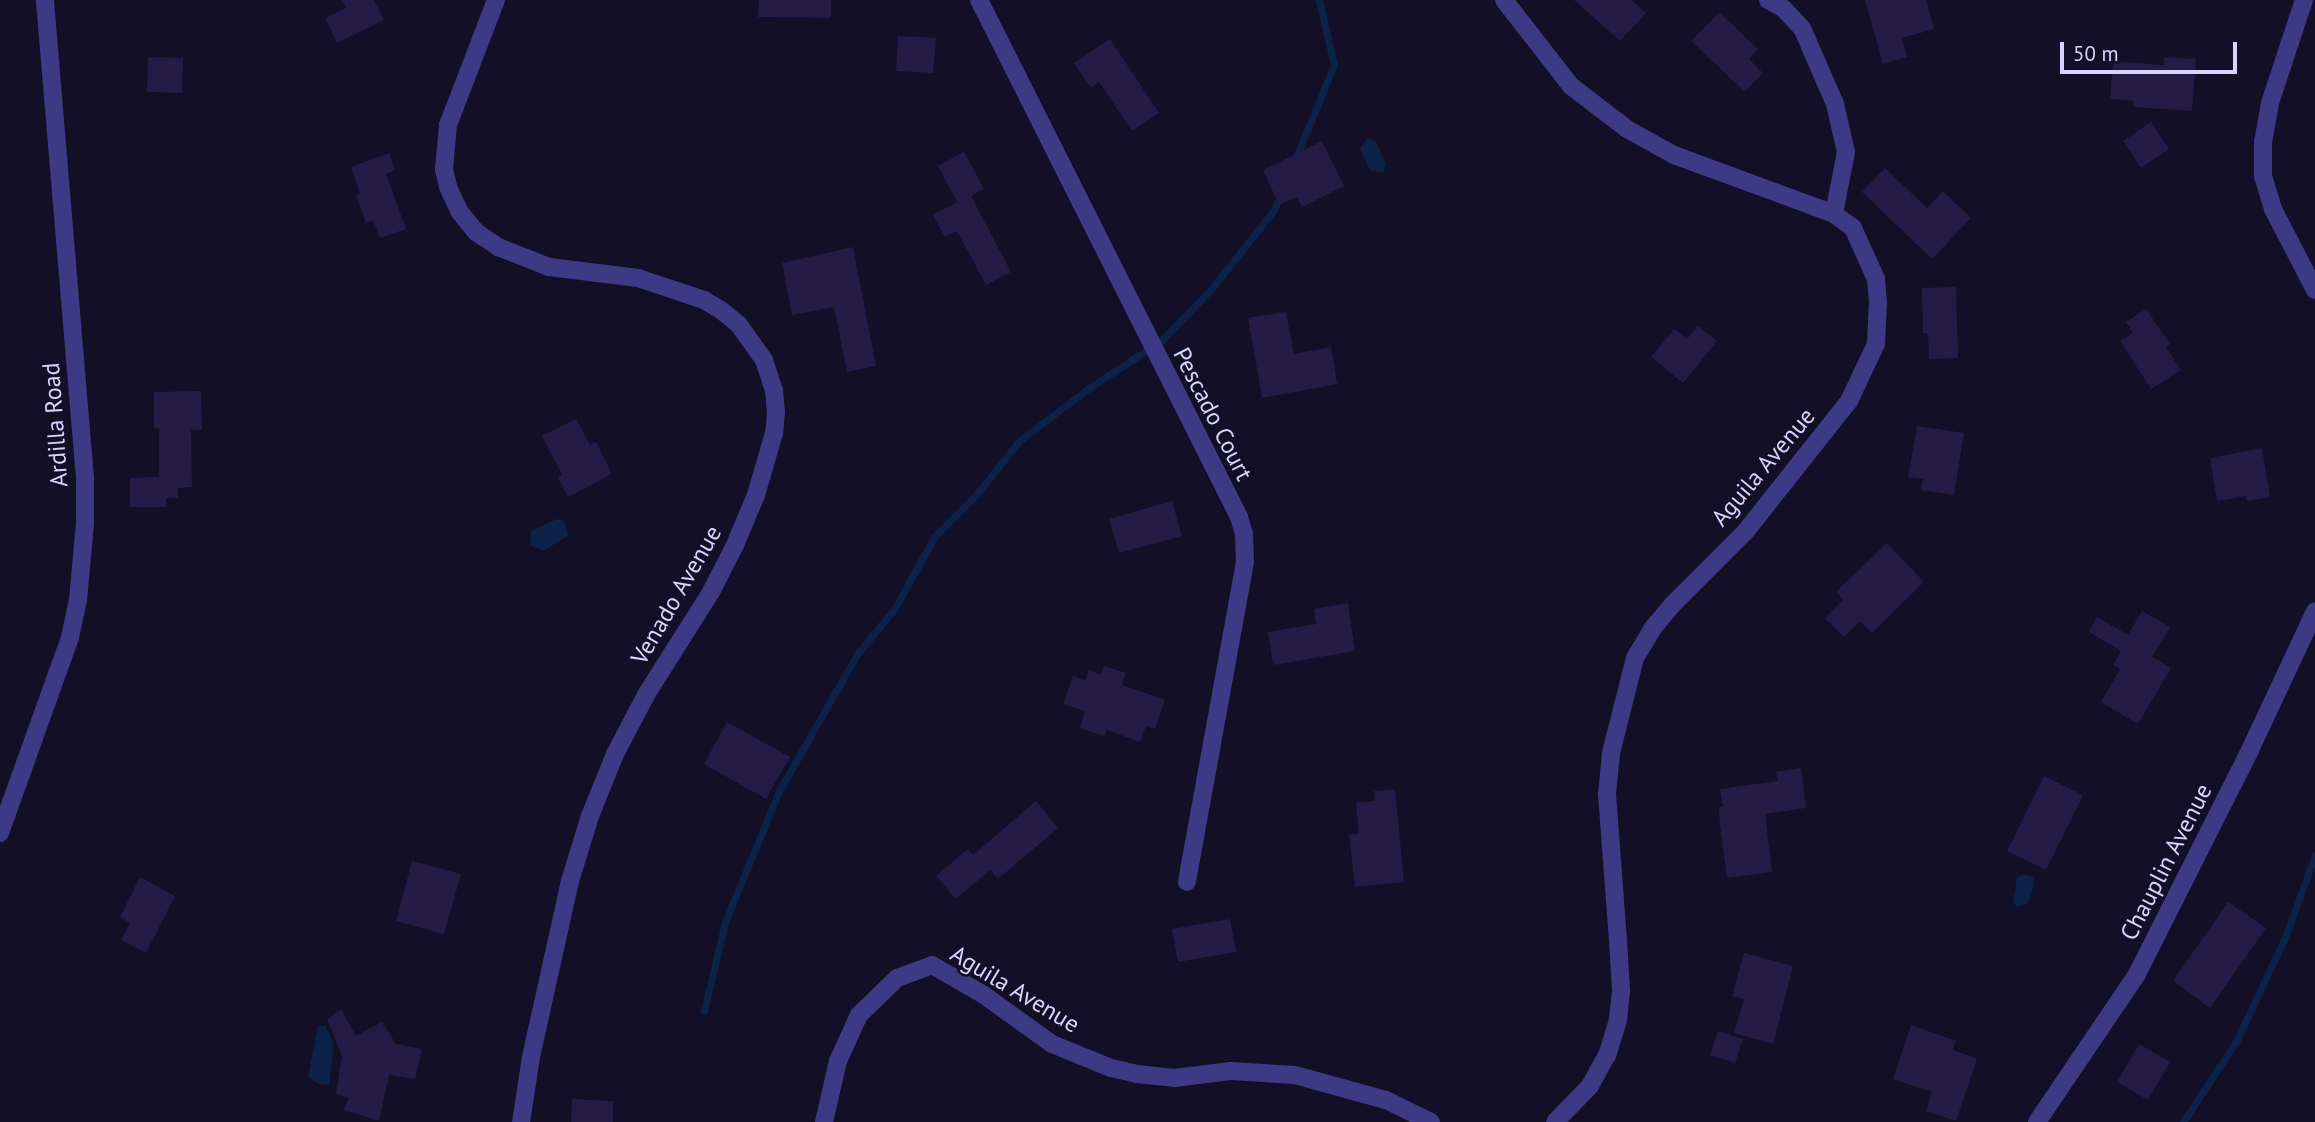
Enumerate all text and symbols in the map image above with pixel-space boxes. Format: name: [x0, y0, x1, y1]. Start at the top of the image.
scale bar: [2063, 28, 2240, 72]
text: 50 m: [2073, 40, 2119, 67]
street label: Pescado Court: [1167, 343, 1259, 485]
street label: Ardilla Road: [36, 362, 74, 488]
street label: Aguila Avenue: [1705, 402, 1821, 532]
street label: Venado Avenue: [624, 520, 728, 670]
street label: Chauplin Avenue: [2114, 779, 2218, 945]
street label: Aguila Avenue: [945, 939, 1085, 1039]

